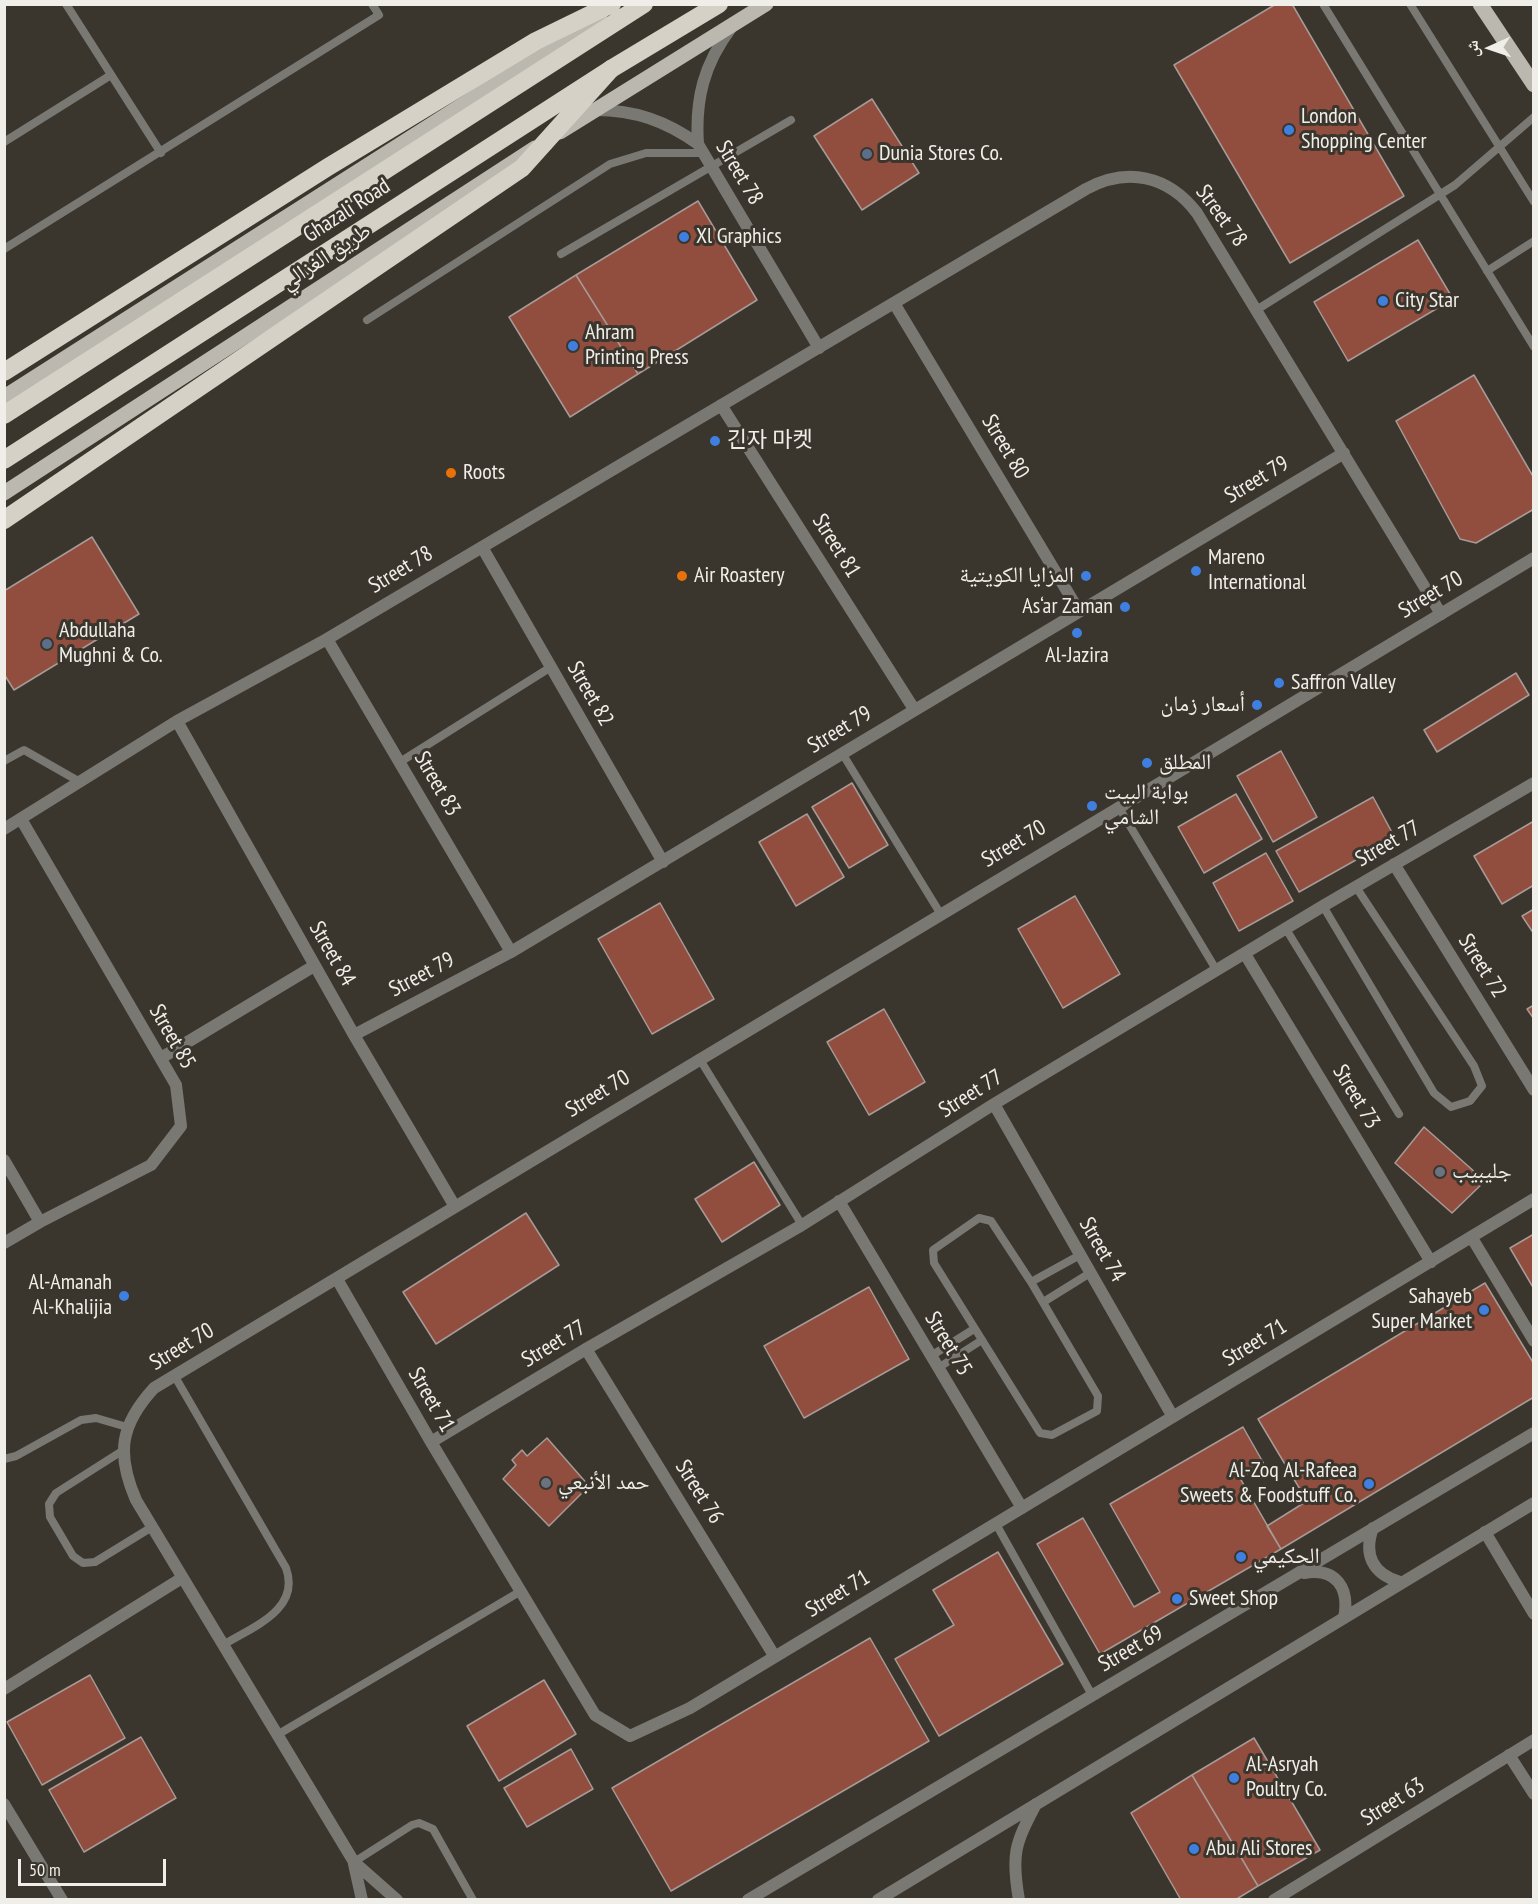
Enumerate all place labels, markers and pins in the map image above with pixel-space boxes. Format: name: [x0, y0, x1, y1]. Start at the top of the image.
place label: London Shopping Center: [1301, 104, 1427, 156]
marker: London Shopping Center: [1282, 123, 1296, 137]
place label: Dunia Stores Co.: [879, 141, 1003, 167]
marker: Dunia Stores Co.: [860, 147, 874, 161]
place label: Xl Graphics: [696, 224, 782, 250]
marker: Xl Graphics: [677, 230, 691, 244]
place label: City Star: [1395, 288, 1459, 314]
marker: City Star: [1376, 294, 1390, 308]
place label: Ahram Printing Press: [585, 320, 689, 372]
marker: Ahram Printing Press: [566, 339, 580, 353]
place label: 긴자 마켓: [727, 428, 813, 454]
marker: 긴자 마켓: [708, 434, 722, 448]
place label: Roots: [463, 460, 505, 486]
marker: Roots: [444, 466, 458, 480]
place label: Mareno International: [1208, 545, 1306, 596]
place label: Air Roastery: [694, 563, 785, 589]
place label: المزايا الكويتية: [959, 563, 1074, 589]
marker: Mareno International: [1189, 564, 1203, 578]
marker: Air Roastery: [675, 569, 689, 583]
marker: المزايا الكويتية: [1079, 569, 1093, 583]
place label: As‘ar Zaman: [1022, 594, 1113, 620]
marker: As‘ar Zaman: [1118, 600, 1132, 614]
place label: Abdullaha Mughni & Co.: [59, 618, 163, 670]
marker: Al-Jazira: [1070, 626, 1084, 640]
marker: Abdullaha Mughni & Co.: [40, 637, 54, 651]
place label: Al-Jazira: [1045, 643, 1109, 669]
place label: Saffron Valley: [1291, 670, 1396, 696]
marker: Saffron Valley: [1272, 676, 1286, 690]
place label: أسعار زمان: [1160, 692, 1245, 718]
marker: أسعار زمان: [1250, 698, 1264, 712]
place label: المطلق: [1159, 750, 1211, 776]
marker: المطلق: [1140, 756, 1154, 770]
place label: بوابة البيت الشامي: [1104, 780, 1188, 831]
marker: بوابة البيت الشامي: [1085, 799, 1099, 813]
place label: جليبيب: [1452, 1159, 1512, 1185]
marker: جليبيب: [1433, 1165, 1447, 1179]
place label: Al-Amanah Al-Khalijia: [29, 1270, 112, 1322]
place label: Sahayeb Super Market: [1371, 1284, 1472, 1336]
marker: Al-Amanah Al-Khalijia: [117, 1289, 131, 1303]
marker: Sahayeb Super Market: [1477, 1303, 1491, 1317]
place label: Al-Zoq Al-Rafeea Sweets & Foodstuff Co.: [1180, 1458, 1357, 1510]
place label: حمد الأنبعي: [558, 1470, 649, 1496]
marker: حمد الأنبعي: [539, 1476, 553, 1490]
marker: Al-Zoq Al-Rafeea Sweets & Foodstuff Co.: [1362, 1477, 1376, 1491]
place label: الحكيمي: [1253, 1544, 1320, 1570]
marker: الحكيمي: [1234, 1550, 1248, 1564]
place label: Sweet Shop: [1189, 1586, 1278, 1612]
marker: Sweet Shop: [1170, 1592, 1184, 1606]
place label: Al-Asryah Poultry Co.: [1246, 1752, 1327, 1804]
marker: Al-Asryah Poultry Co.: [1227, 1771, 1241, 1785]
place label: Abu Ali Stores: [1206, 1836, 1312, 1862]
marker: Abu Ali Stores: [1187, 1842, 1201, 1856]

